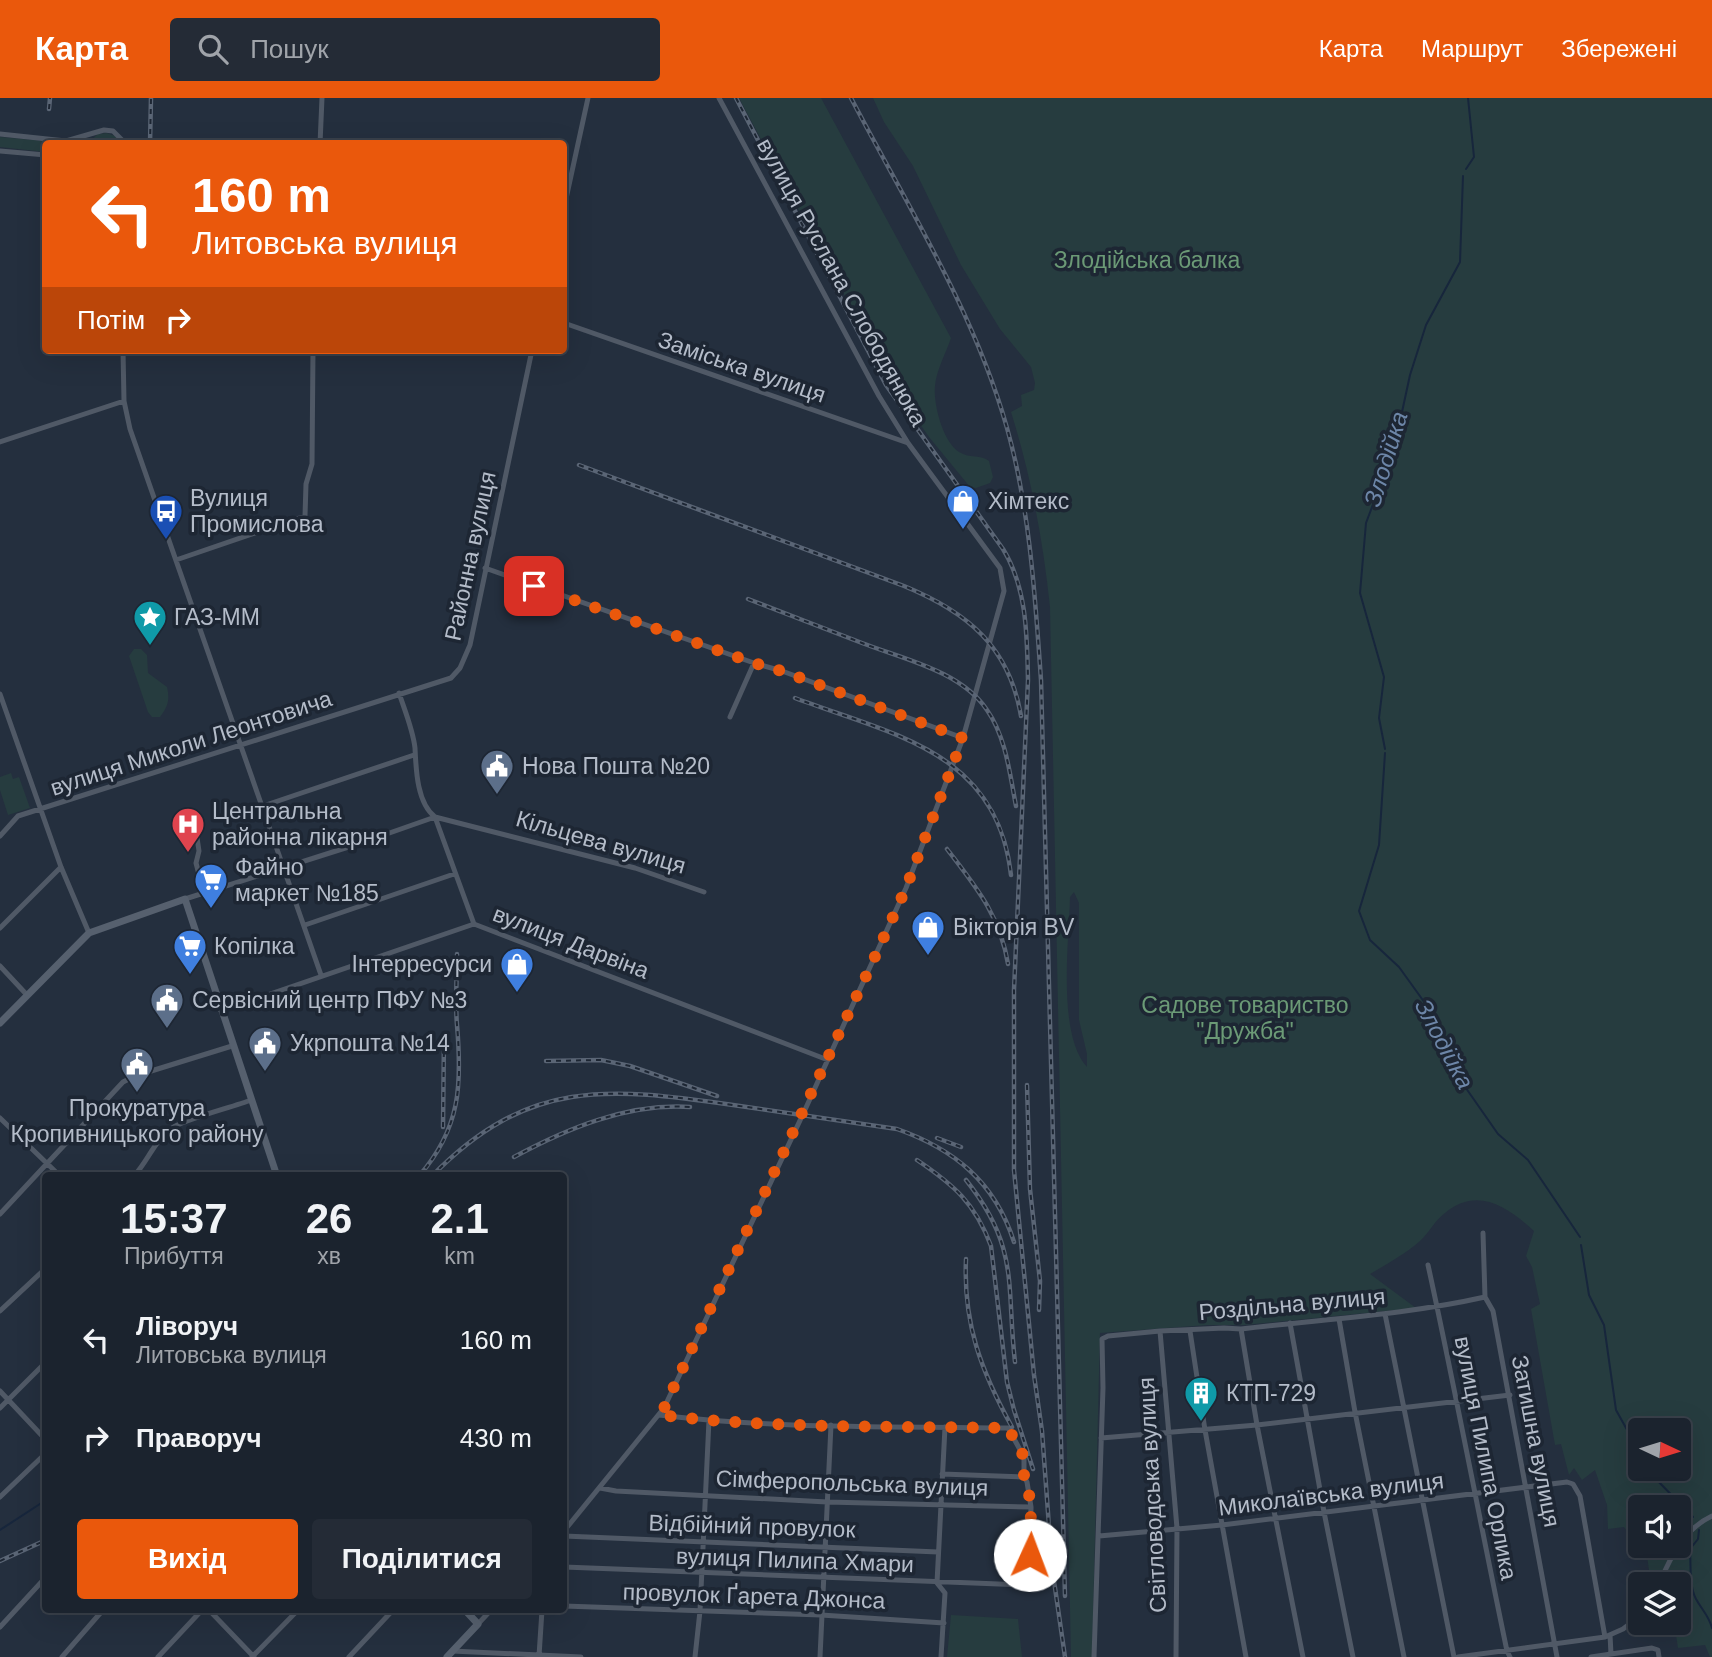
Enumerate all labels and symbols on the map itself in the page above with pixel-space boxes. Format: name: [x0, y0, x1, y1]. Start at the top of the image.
street label: вулиця Руслана Слободянюка: [752, 134, 932, 431]
park label: Злодійська балка: [1054, 247, 1241, 273]
street label: Заміська вулиця: [655, 326, 829, 408]
water label: Злодійка: [1358, 408, 1413, 510]
street label: Районна вулиця: [439, 469, 501, 643]
shop icon: Хімтекс: [944, 482, 982, 531]
place label: Вулиця Промислова: [190, 485, 324, 537]
place label: Хімтекс: [988, 488, 1069, 514]
bus stop icon: Вулиця Промислова: [147, 492, 185, 541]
pin: [504, 556, 564, 616]
place icon: ГАЗ-ММ: [131, 598, 169, 647]
place label: ГАЗ-ММ: [174, 604, 260, 630]
street label: вулиця Миколи Леонтовича: [47, 685, 335, 801]
public building icon: Нова Пошта №20: [478, 747, 516, 796]
place label: Нова Пошта №20: [522, 753, 710, 779]
place label: Центральна районна лікарня: [212, 798, 388, 850]
hospital icon: Центральна районна лікарня: [169, 805, 207, 854]
street label: Кільцева вулиця: [513, 805, 689, 879]
place label: Файно маркет №185: [235, 854, 379, 906]
supermarket icon: Файно маркет №185: [192, 861, 230, 910]
street label: вулиця Дарвіна: [489, 900, 653, 984]
shop icon: Вікторія BV: [909, 908, 947, 957]
place label: Вікторія BV: [953, 914, 1075, 940]
supermarket icon: Копілка: [171, 927, 209, 976]
place label: Копілка: [214, 933, 295, 959]
shop icon: Інтерресурси: [498, 945, 536, 994]
place label: Інтерресурси: [352, 951, 492, 977]
public building icon: Сервісний центр ПФУ №3: [148, 981, 186, 1030]
place label: Сервісний центр ПФУ №3: [192, 987, 467, 1013]
park label: Садове товариство "Дружба": [1141, 992, 1349, 1044]
water label: Злодійка: [1410, 994, 1479, 1093]
public building icon: Укрпошта №14: [246, 1024, 284, 1073]
place label: Укрпошта №14: [290, 1030, 450, 1056]
public building icon: Прокуратура Кропивницького району: [118, 1045, 156, 1094]
place label: Прокуратура Кропивницького району: [11, 1095, 264, 1147]
street label: Роздільна вулиця: [1198, 1283, 1386, 1325]
street label: вулиця Пилипа Орлика: [1450, 1334, 1522, 1582]
street label: Затишна вулиця: [1507, 1353, 1565, 1529]
building icon: КТП-729: [1182, 1374, 1220, 1423]
street label: Світловодська вулиця: [1133, 1377, 1171, 1613]
place label: КТП-729: [1226, 1380, 1316, 1406]
north arrow: [1628, 1418, 1690, 1480]
street label: Сімферопольська вулиця: [715, 1465, 989, 1501]
street label: Миколаївська вулиця: [1217, 1467, 1445, 1521]
street label: Відбійний провулок: [648, 1509, 857, 1543]
position arrow: [993, 1518, 1067, 1592]
street label: вулиця Пилипа Хмари: [676, 1543, 914, 1577]
street label: провулок Ґарета Джонса: [622, 1577, 886, 1614]

